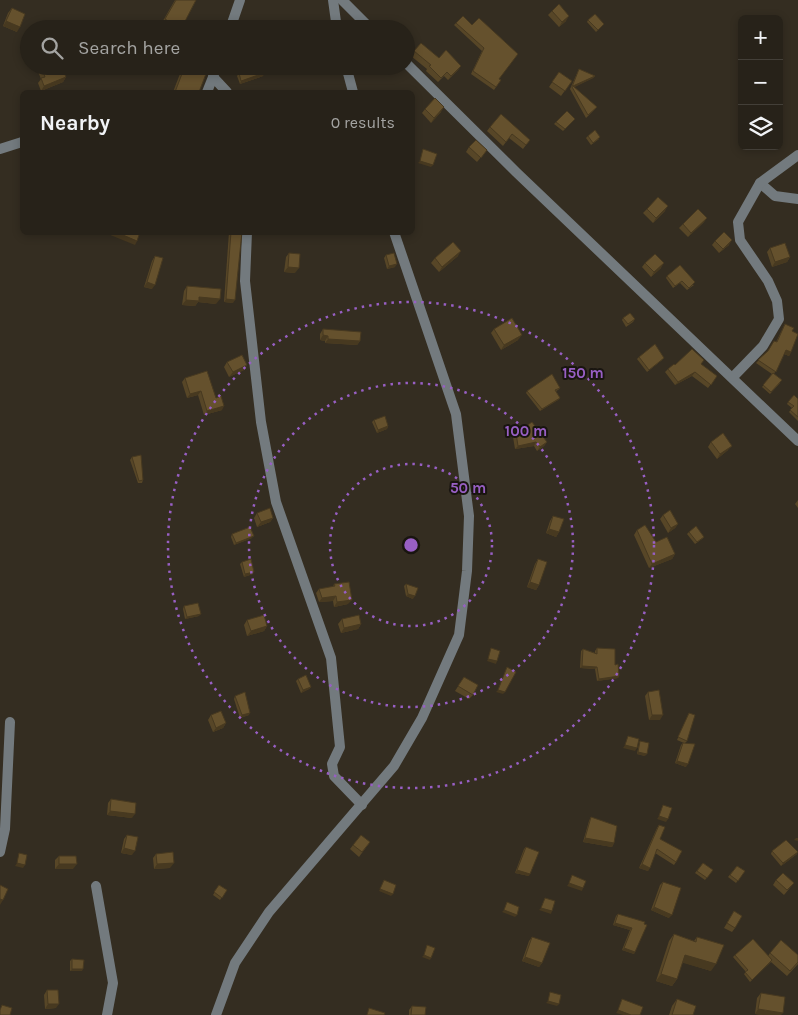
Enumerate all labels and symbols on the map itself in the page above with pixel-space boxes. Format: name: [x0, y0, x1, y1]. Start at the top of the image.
text: 150 m: [562, 364, 604, 382]
text: 100 m: [505, 422, 547, 440]
text: 50 m: [450, 479, 486, 497]
centre of rings: [402, 536, 420, 554]

